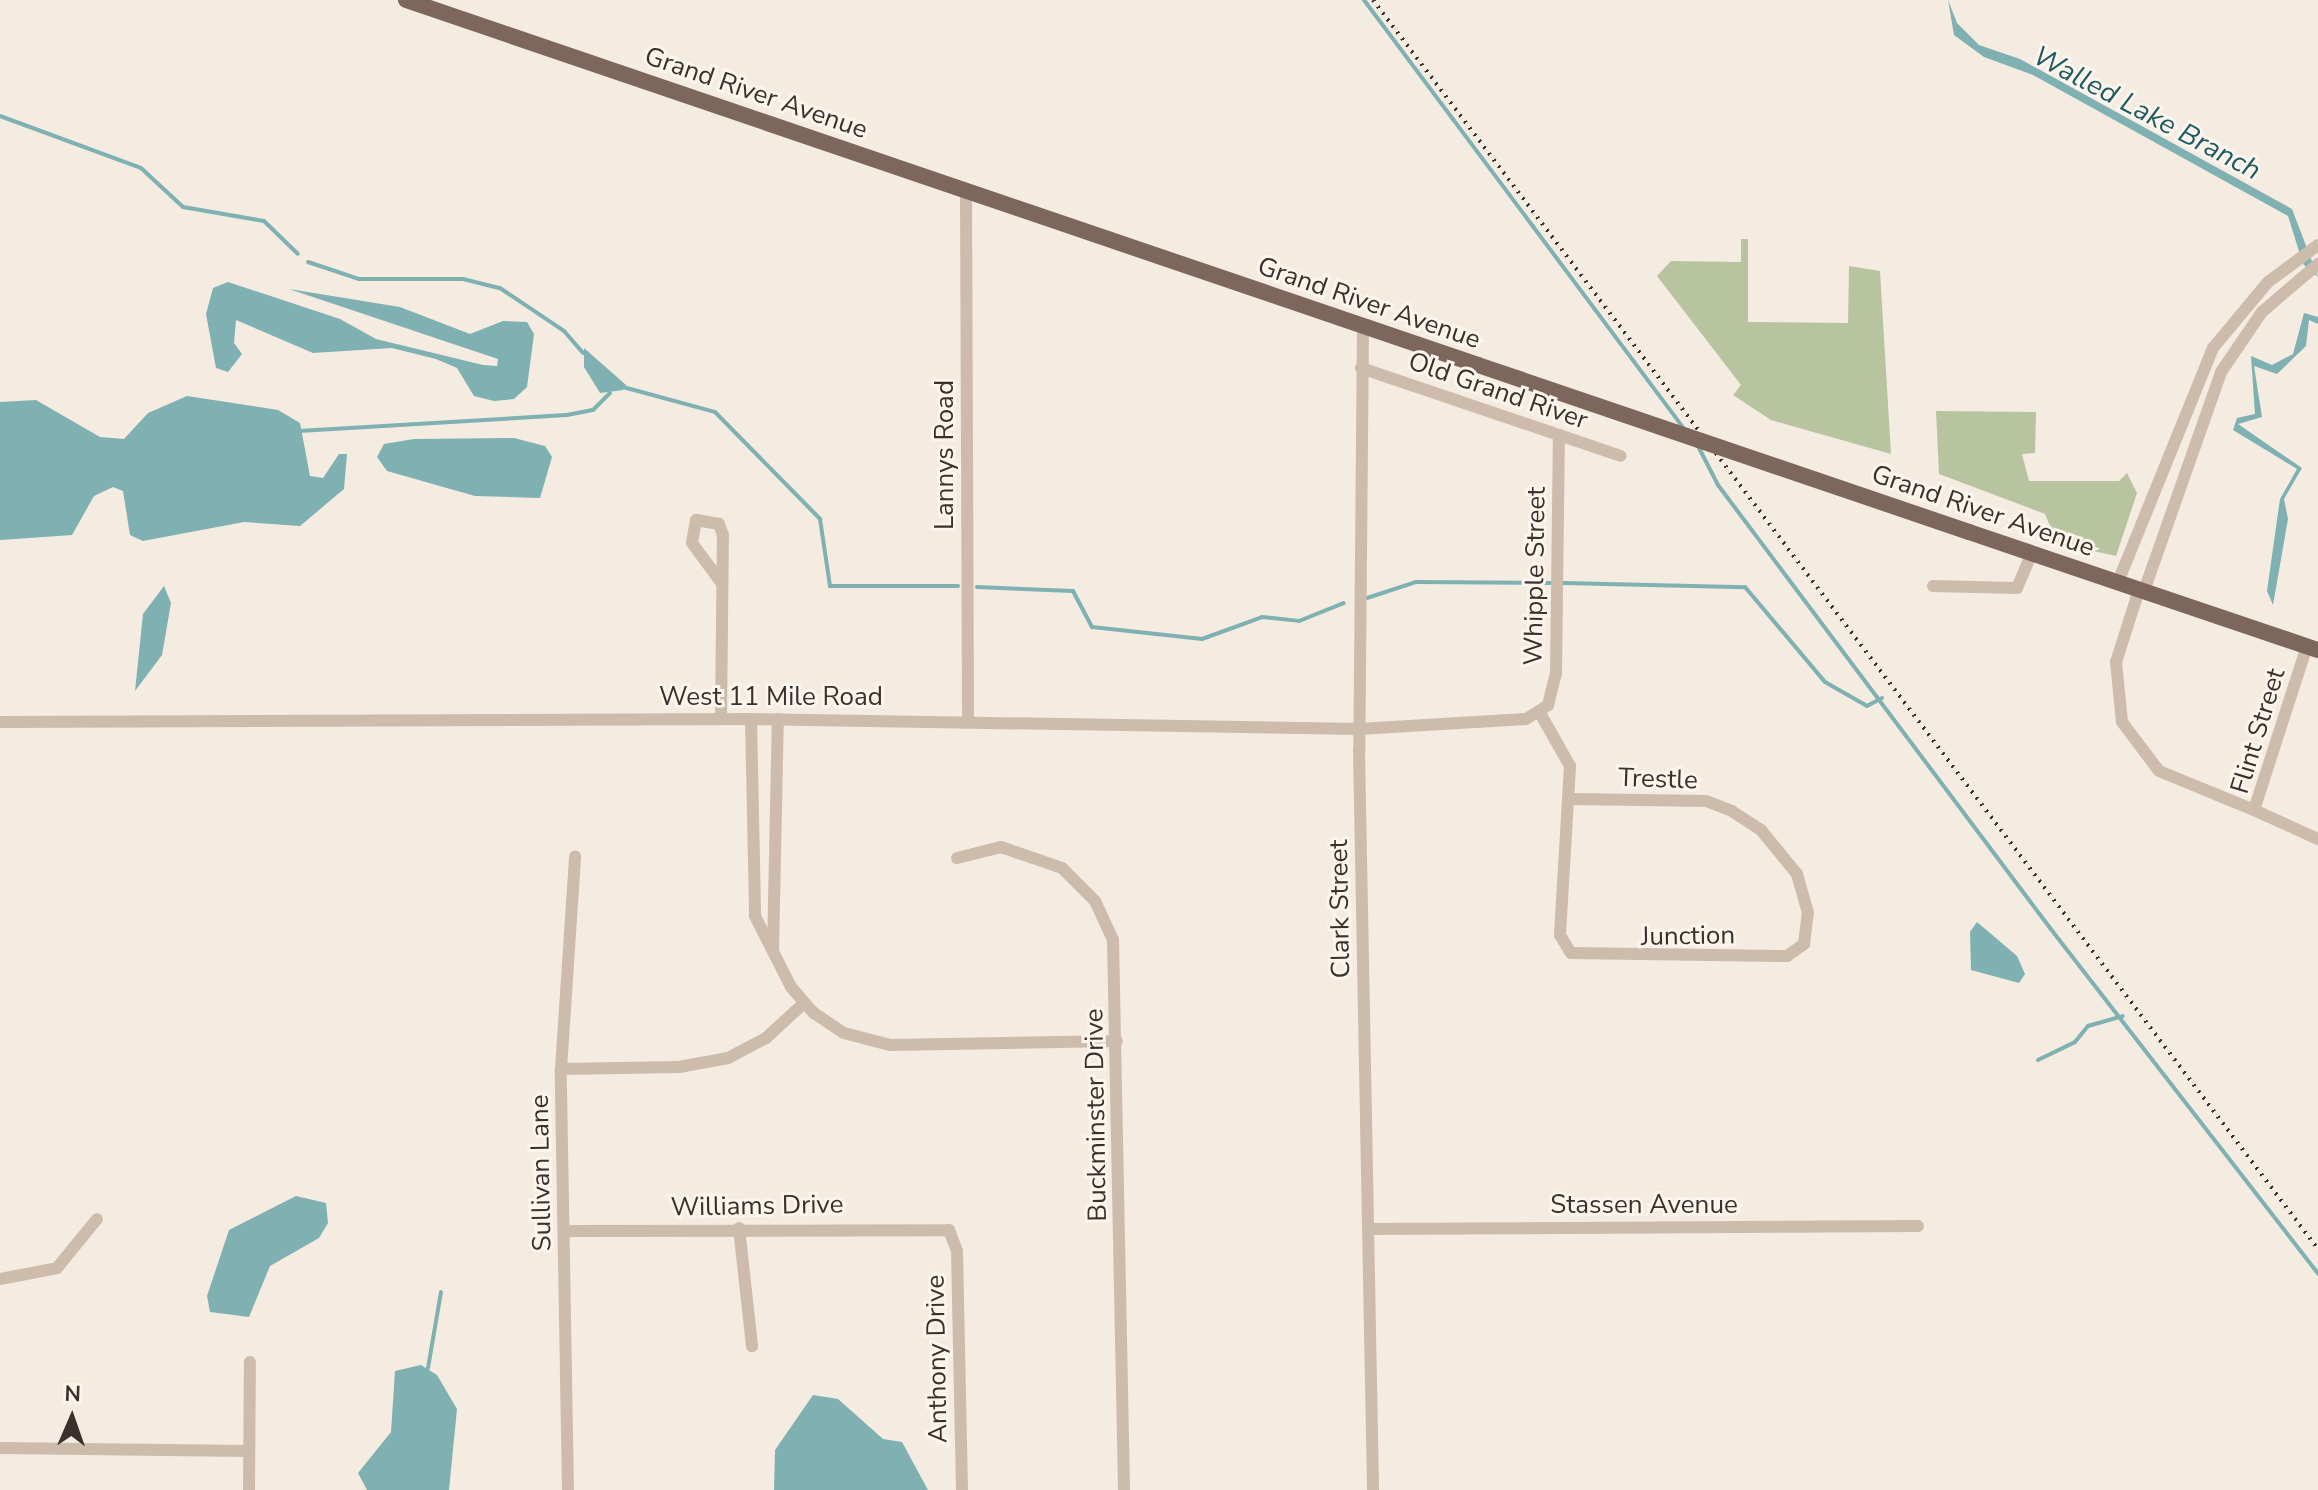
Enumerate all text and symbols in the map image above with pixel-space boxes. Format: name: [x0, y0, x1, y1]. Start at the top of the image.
water label: Walled Lake Branch: [2027, 39, 2267, 187]
street label: Grand River Avenue: [641, 40, 871, 146]
street label: Grand River Avenue: [1254, 250, 1484, 356]
street label: Old Grand River: [1404, 346, 1592, 436]
street label: Lannys Road: [929, 380, 961, 530]
street label: Grand River Avenue: [1868, 458, 2098, 564]
street label: Whipple Street: [1518, 486, 1552, 666]
street label: Flint Street: [2224, 665, 2292, 797]
street label: West 11 Mile Road: [659, 681, 883, 713]
street label: Trestle: [1618, 762, 1698, 796]
street label: Clark Street: [1323, 839, 1357, 979]
street label: Junction: [1641, 920, 1735, 952]
street label: Buckminster Drive: [1079, 1008, 1113, 1222]
street label: Sullivan Lane: [524, 1094, 558, 1252]
street label: Williams Drive: [670, 1189, 844, 1223]
street label: Stassen Avenue: [1550, 1189, 1738, 1221]
street label: Anthony Drive: [920, 1275, 954, 1443]
north arrow: [32, 1378, 112, 1458]
text: N: [64, 1379, 82, 1409]

